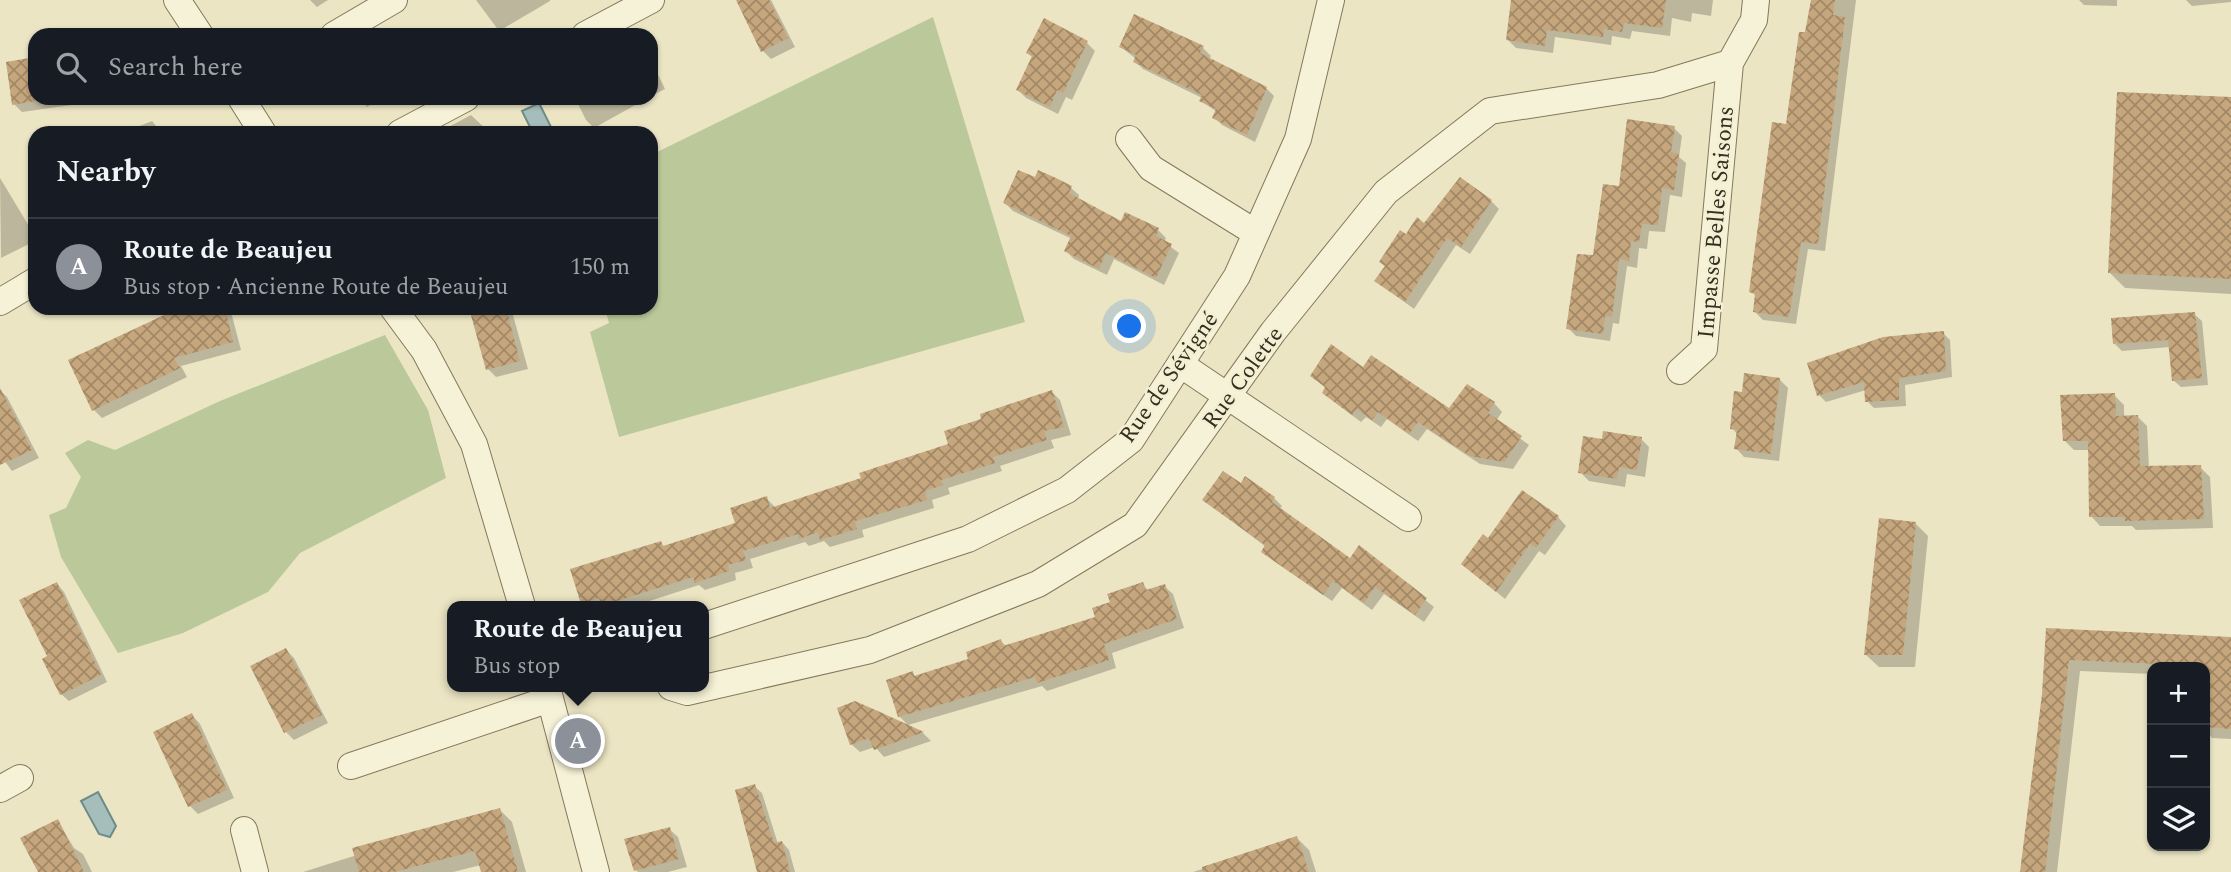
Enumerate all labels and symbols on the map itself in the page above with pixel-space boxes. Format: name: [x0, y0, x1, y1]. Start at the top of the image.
street label: Impasse Belles Saisons: [1689, 104, 1744, 340]
street label: Rue de Sévigné: [1111, 305, 1228, 451]
your location: [1112, 309, 1146, 343]
street label: Rue Colette: [1194, 319, 1292, 436]
pin: A: [555, 715, 601, 767]

